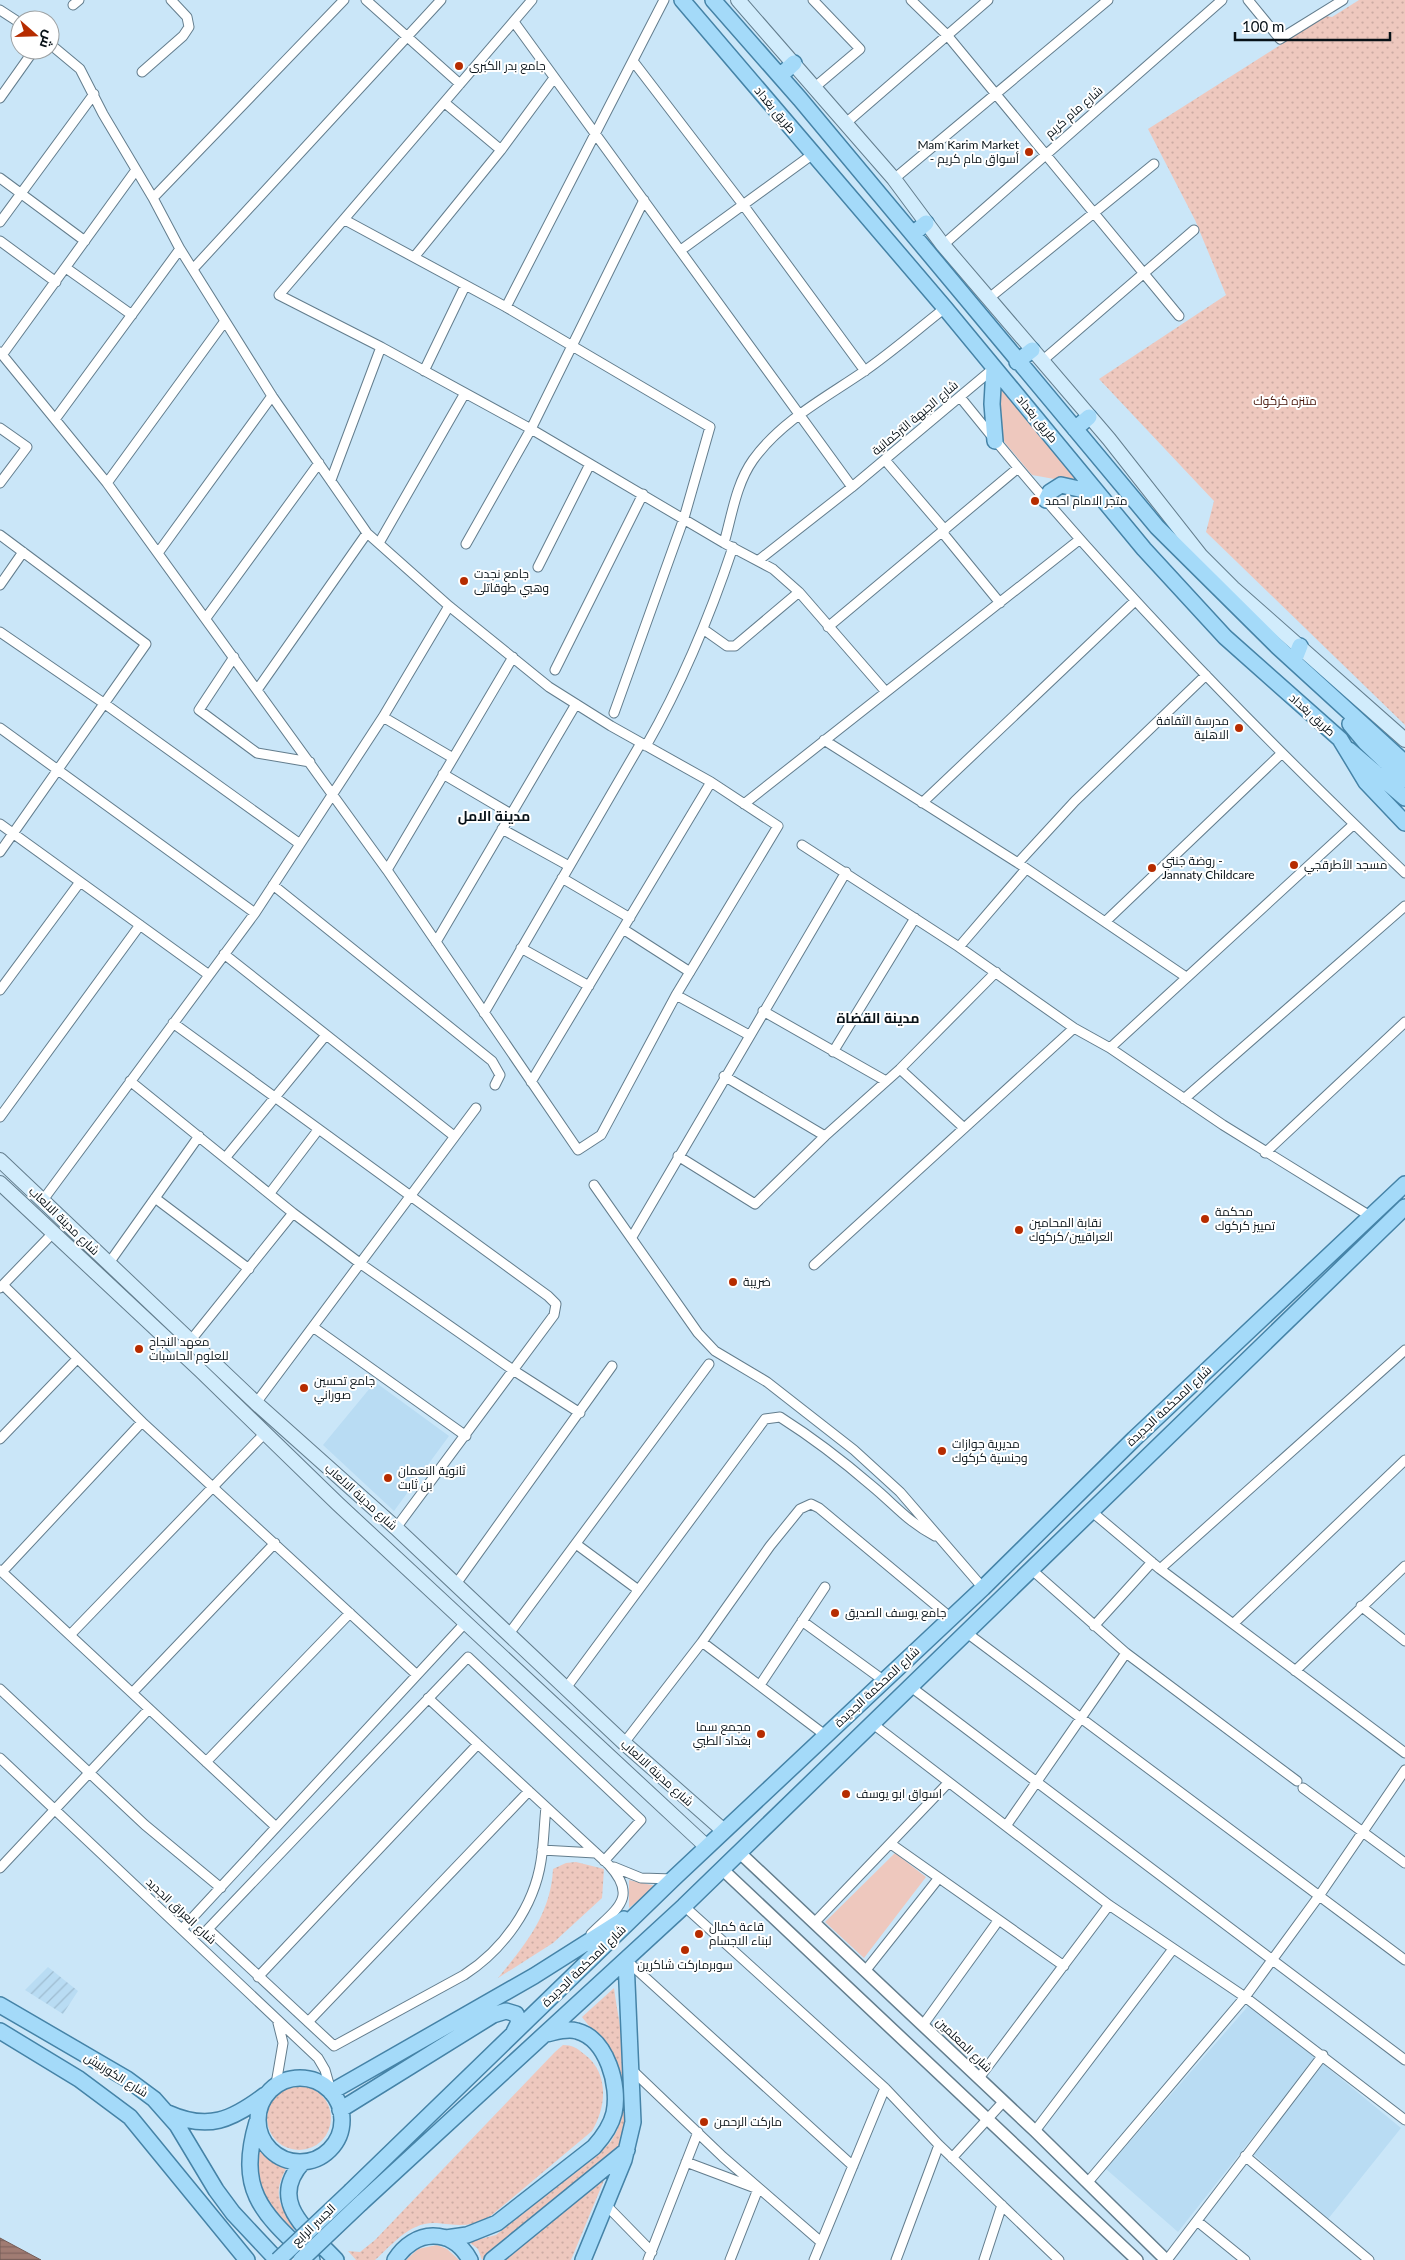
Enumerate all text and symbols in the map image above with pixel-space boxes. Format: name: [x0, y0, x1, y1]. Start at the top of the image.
north arrow: [10, 10, 60, 60]
scale bar: [1235, 10, 1390, 42]
text: 100 m: [1242, 17, 1284, 35]
text: ش: [36, 28, 59, 51]
place label: جامع بدر الكبرى: [469, 58, 546, 74]
marker: جامع بدر الكبرى: [453, 60, 465, 72]
street label: طريق بغداد: [751, 83, 799, 136]
street label: شارع مام كريم: [1042, 83, 1106, 141]
place label: Mam Karim Market - أسواق مام كريم: [917, 137, 1020, 167]
marker: Mam Karim Market - أسواق مام كريم: [1023, 146, 1035, 158]
street label: شارع الجبهة التركمانية: [868, 377, 962, 459]
street label: طريق بغداد: [1014, 392, 1061, 446]
park label: متنزه كركوك: [1253, 393, 1317, 408]
place label: متجر الامام احمد: [1045, 493, 1127, 509]
marker: متجر الامام احمد: [1029, 495, 1041, 507]
place label: جامع نجدت وهبي طوقاتلى: [474, 566, 549, 598]
marker: جامع نجدت وهبي طوقاتلى: [458, 575, 470, 587]
street label: طريق بغداد: [1286, 690, 1339, 739]
place label: مدرسة الثقافة الاهلية: [1156, 713, 1229, 742]
marker: مدرسة الثقافة الاهلية: [1233, 722, 1245, 734]
district label: مدينة الامل: [458, 807, 530, 825]
place label: روضة جنتي - Jannaty Childcare: [1162, 853, 1255, 882]
place label: مسجد الأطرقجي: [1304, 857, 1387, 875]
marker: مسجد الأطرقجي: [1288, 859, 1300, 871]
marker: روضة جنتي - Jannaty Childcare: [1146, 862, 1158, 874]
district label: مدينة القضاة: [837, 1009, 919, 1026]
street label: شارع مدينة الالعاب: [25, 1183, 103, 1259]
place label: محكمة تمييز كركوك: [1215, 1204, 1276, 1233]
marker: محكمة تمييز كركوك: [1199, 1213, 1211, 1225]
place label: نقابة المحامين العراقيين/كركوك: [1029, 1215, 1113, 1244]
marker: نقابة المحامين العراقيين/كركوك: [1013, 1224, 1025, 1236]
place label: ضريبة: [743, 1274, 771, 1289]
marker: ضريبة: [727, 1276, 739, 1288]
place label: معهد النجاح للعلوم الحاسبات: [149, 1334, 229, 1364]
marker: معهد النجاح للعلوم الحاسبات: [133, 1343, 145, 1355]
street label: شارع المحكمة الجديدة: [1123, 1362, 1215, 1450]
place label: جامع تحسين صوراني: [314, 1373, 375, 1405]
marker: جامع تحسين صوراني: [298, 1382, 310, 1394]
place label: مديرية جوازات وجنسية كركوك: [952, 1436, 1028, 1465]
marker: مديرية جوازات وجنسية كركوك: [936, 1445, 948, 1457]
street label: شارع مدينة الالعاب: [321, 1460, 401, 1534]
place label: ثانوية النعمان بن ثابت: [398, 1463, 466, 1492]
marker: ثانوية النعمان بن ثابت: [382, 1472, 394, 1484]
place label: جامع يوسف الصديق: [845, 1605, 946, 1621]
marker: جامع يوسف الصديق: [829, 1607, 841, 1619]
street label: شارع المحكمة الجديدة: [831, 1643, 923, 1731]
place label: مجمع سما بغداد الطبي: [693, 1719, 751, 1751]
marker: مجمع سما بغداد الطبي: [755, 1728, 767, 1740]
street label: شارع مدينة الالعاب: [617, 1736, 697, 1810]
place label: اسواق ابو يوسف: [856, 1786, 942, 1801]
marker: اسواق ابو يوسف: [840, 1788, 852, 1800]
street label: شارع العراق الجديد: [142, 1874, 220, 1948]
place label: قاعة كمال لبناء الاجسام: [709, 1919, 772, 1949]
street label: شارع المحكمة الجديدة: [539, 1922, 630, 2010]
marker: قاعة كمال لبناء الاجسام: [693, 1928, 705, 1940]
marker: سوبرماركت شاكرين: [679, 1944, 691, 1956]
place label: سوبرماركت شاكرين: [637, 1957, 733, 1972]
street label: شارع المعلمين: [932, 2014, 996, 2076]
street label: شارع الكورنيش: [81, 2049, 151, 2101]
place label: ماركت الرحمن: [714, 2114, 782, 2129]
marker: ماركت الرحمن: [698, 2116, 710, 2128]
street label: الجسر الرابع: [289, 2200, 339, 2250]

